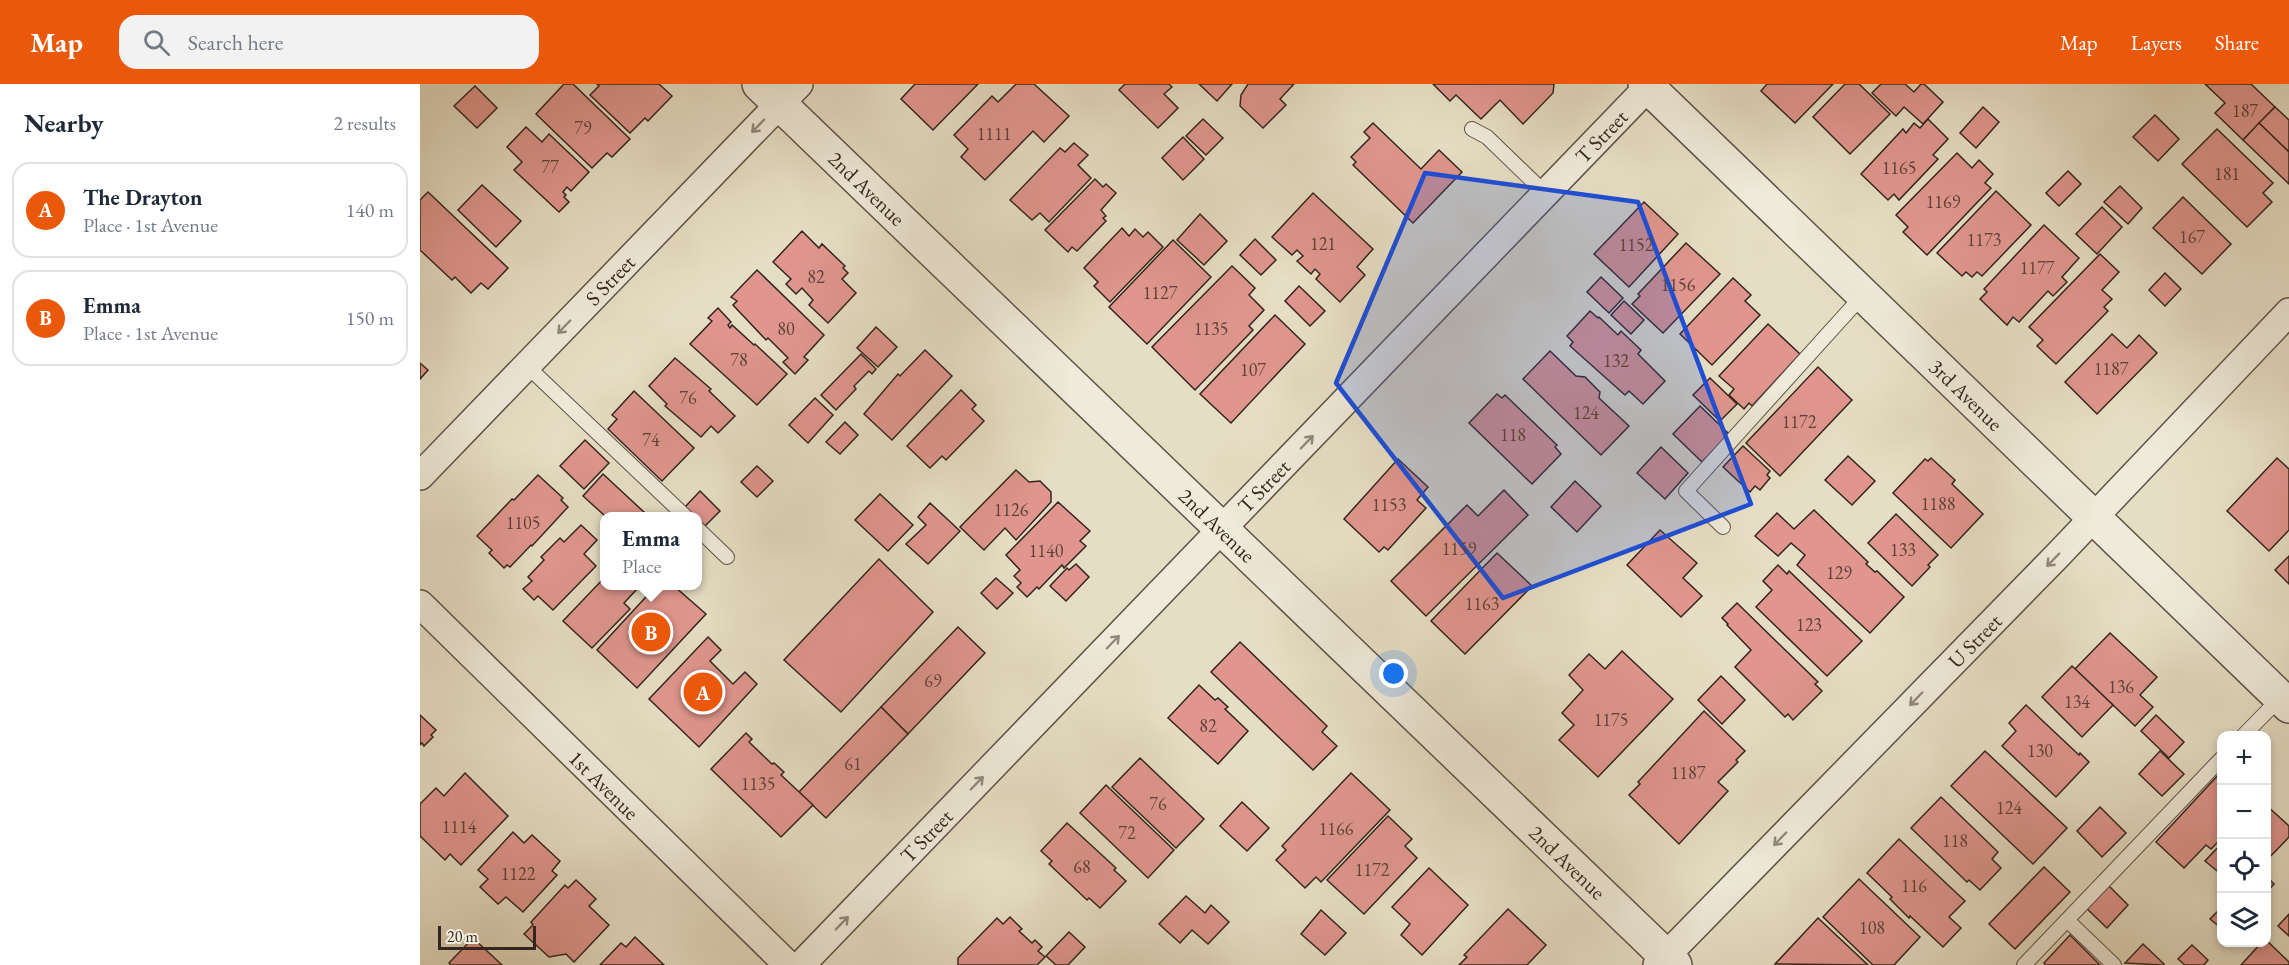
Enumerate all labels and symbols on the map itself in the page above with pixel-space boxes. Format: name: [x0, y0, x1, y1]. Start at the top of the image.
house number: 187: [2232, 99, 2258, 122]
street label: T Street: [1569, 103, 1633, 169]
house number: 79: [574, 116, 592, 139]
one-way arrow: [751, 119, 766, 134]
house number: 1111: [977, 122, 1011, 145]
street label: 2nd Avenue: [823, 145, 911, 231]
house number: 77: [541, 155, 559, 178]
house number: 1165: [1882, 156, 1916, 179]
house number: 181: [2214, 162, 2240, 185]
house number: 1169: [1926, 190, 1961, 213]
house number: 167: [2179, 225, 2205, 248]
house number: 1173: [1967, 228, 2001, 251]
house number: 121: [1310, 232, 1336, 255]
house number: 1152: [1619, 233, 1654, 256]
street label: S Street: [579, 248, 641, 311]
house number: 1177: [2020, 256, 2055, 279]
house number: 82: [807, 265, 825, 288]
house number: 1156: [1661, 273, 1696, 296]
house number: 1127: [1143, 281, 1178, 304]
house number: 80: [777, 317, 795, 340]
house number: 1135: [1194, 317, 1228, 340]
one-way arrow: [558, 319, 572, 334]
house number: 78: [730, 348, 748, 371]
house number: 132: [1603, 349, 1629, 372]
street label: 3rd Avenue: [1924, 353, 2009, 436]
house number: 1187: [2094, 357, 2129, 380]
house number: 107: [1240, 358, 1266, 381]
house number: 76: [679, 386, 697, 409]
house number: 124: [1573, 401, 1599, 424]
house number: 1172: [1782, 410, 1817, 433]
house number: 118: [1500, 423, 1526, 446]
house number: 74: [642, 428, 660, 451]
one-way arrow: [1299, 434, 1314, 449]
street label: T Street: [1231, 453, 1296, 518]
street label: 2nd Avenue: [1173, 482, 1261, 568]
house number: 1188: [1921, 492, 1955, 515]
house number: 1153: [1372, 493, 1406, 516]
house number: 1126: [994, 498, 1029, 521]
house number: 1105: [506, 511, 540, 534]
house number: 1159: [1442, 537, 1477, 560]
house number: 133: [1890, 538, 1916, 561]
house number: 1140: [1029, 539, 1064, 562]
one-way arrow: [2046, 552, 2060, 567]
house number: 129: [1826, 561, 1852, 584]
house number: 1163: [1465, 592, 1499, 615]
street label: U Street: [1942, 607, 2007, 673]
pin: B: [632, 610, 670, 654]
house number: 123: [1796, 613, 1822, 636]
one-way arrow: [1105, 635, 1120, 650]
your location: [1379, 659, 1408, 688]
house number: 69: [924, 669, 942, 692]
pin: A: [684, 670, 722, 714]
house number: 136: [2108, 675, 2134, 698]
house number: 134: [2064, 690, 2090, 713]
one-way arrow: [1909, 692, 1924, 707]
house number: 1175: [1594, 708, 1628, 731]
house number: 82: [1199, 714, 1217, 737]
house number: 130: [2027, 739, 2053, 762]
street label: 1st Avenue: [563, 744, 645, 825]
house number: 61: [844, 752, 862, 775]
house number: 1187: [1671, 761, 1706, 784]
house number: 1135: [741, 772, 775, 795]
one-way arrow: [970, 775, 985, 790]
house number: 76: [1149, 792, 1167, 815]
house number: 124: [1996, 796, 2022, 819]
street label: T Street: [894, 803, 958, 868]
house number: 1114: [442, 815, 477, 838]
house number: 1166: [1319, 817, 1354, 840]
street label: 2nd Avenue: [1524, 819, 1612, 905]
house number: 72: [1118, 821, 1136, 844]
house number: 118: [1942, 829, 1968, 852]
one-way arrow: [1773, 831, 1788, 846]
house number: 68: [1073, 855, 1091, 878]
house number: 1172: [1355, 858, 1390, 881]
house number: 1122: [501, 862, 536, 885]
house number: 116: [1901, 874, 1927, 897]
one-way arrow: [835, 916, 849, 931]
house number: 108: [1859, 916, 1885, 939]
scale bar: [438, 923, 536, 950]

